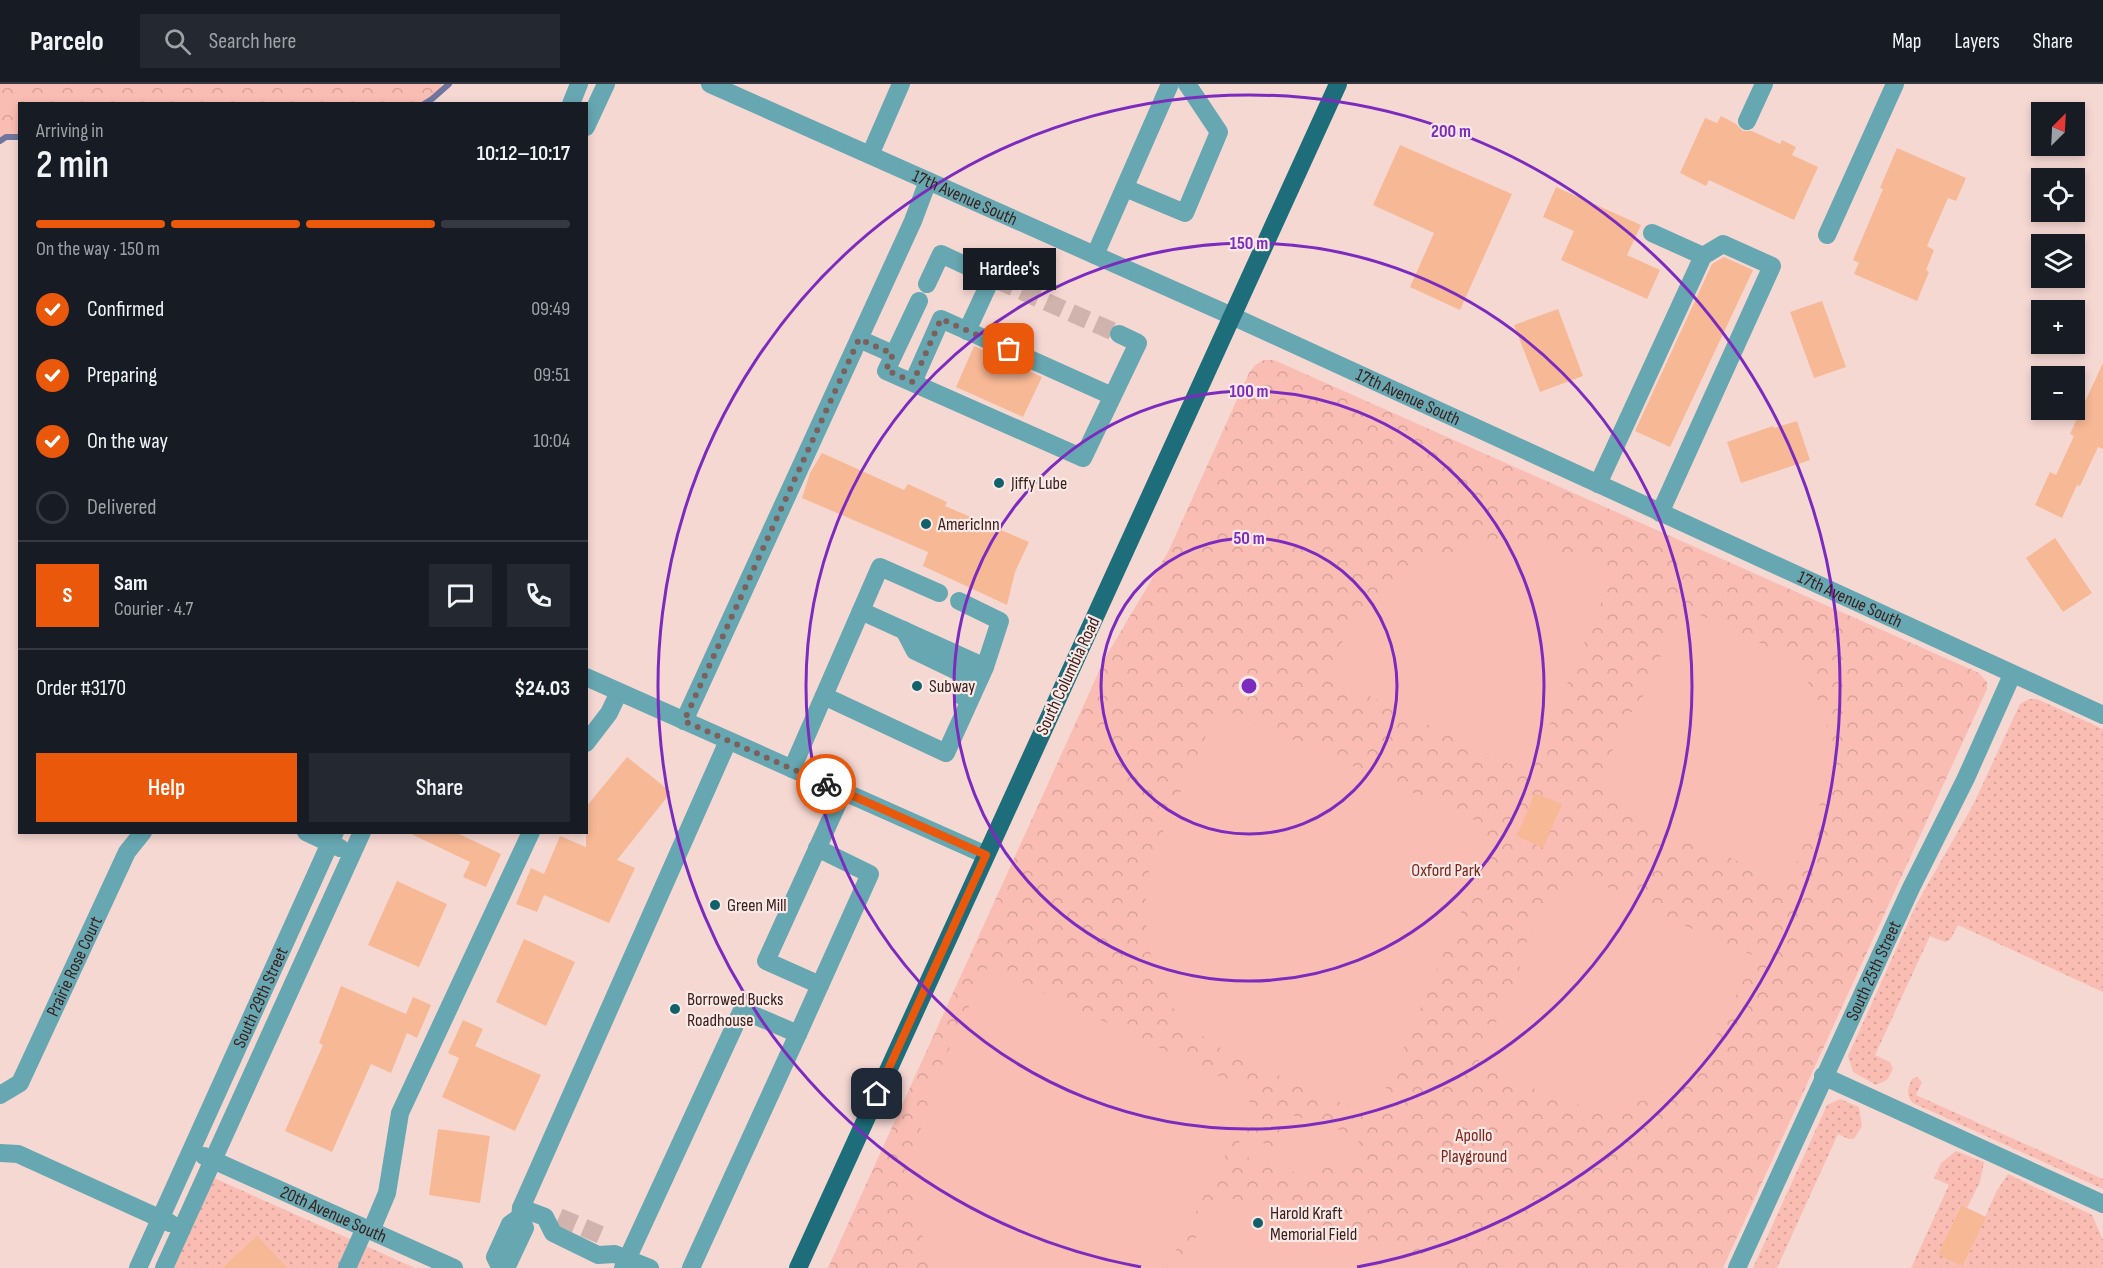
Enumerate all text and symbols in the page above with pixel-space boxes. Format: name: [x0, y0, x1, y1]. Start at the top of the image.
search box: [140, 14, 560, 68]
text: Parcelo: [30, 25, 104, 58]
icon: search: [161, 25, 194, 58]
text: Search here: [209, 28, 296, 55]
text: Map: [1892, 29, 1921, 54]
text: Layers: [1954, 29, 2000, 54]
text: Share: [2033, 29, 2073, 54]
north arrow: [2031, 102, 2085, 156]
map controls: [2031, 102, 2085, 420]
text: Arriving in: [36, 119, 104, 143]
text: 200 m: [1431, 121, 1471, 142]
text: 10:12–10:17: [477, 140, 570, 167]
text: 2 min: [36, 142, 109, 189]
street label: 17th Avenue South: [909, 165, 1021, 230]
button: locate: [2031, 168, 2085, 222]
text: 150 m: [1230, 233, 1268, 254]
button: layers: [2031, 234, 2085, 288]
text: On the way · 150 m: [36, 237, 160, 261]
callout: Hardee's: [962, 247, 1056, 289]
text: Hardee's: [979, 257, 1040, 281]
icon: check: [36, 293, 69, 326]
text: Confirmed: [87, 296, 164, 323]
text: 09:49: [531, 297, 570, 321]
button: +: [2031, 300, 2085, 354]
pin: [983, 323, 1034, 374]
icon: bag: [992, 332, 1025, 365]
icon: check: [36, 359, 69, 392]
text: Preparing: [87, 362, 157, 389]
text: 09:51: [533, 363, 570, 387]
street label: 17th Avenue South: [1353, 364, 1464, 430]
button: −: [2031, 366, 2085, 420]
text: 100 m: [1230, 381, 1269, 402]
icon: check: [36, 425, 69, 458]
text: On the way: [87, 428, 168, 455]
text: 10:04: [533, 429, 570, 453]
place label: Jiffy Lube: [1010, 473, 1067, 494]
marker: Jiffy Lube: [992, 476, 1006, 490]
text: Delivered: [87, 494, 156, 521]
place label: AmericInn: [937, 514, 1000, 535]
marker: AmericInn: [919, 517, 933, 531]
text: 50 m: [1233, 528, 1265, 549]
button: chat: [429, 564, 492, 627]
button: phone: [507, 564, 570, 627]
street label: 17th Avenue South: [1794, 566, 1906, 632]
text: Sam: [114, 570, 148, 597]
text: S: [63, 582, 72, 609]
text: Courier · 4.7: [114, 597, 193, 621]
street label: South Columbia Road: [1031, 614, 1105, 738]
text: Order #3170: [36, 675, 126, 702]
text: $24.03: [514, 675, 570, 702]
place label: Subway: [929, 676, 975, 697]
centre of rings: [1239, 676, 1259, 696]
marker: Subway: [910, 679, 924, 693]
button: Help: [36, 753, 297, 822]
button: Share: [309, 753, 570, 822]
courier: [796, 754, 856, 814]
icon: bike: [810, 768, 843, 801]
park label: Oxford Park: [1411, 860, 1481, 881]
place label: Green Mill: [727, 895, 787, 916]
marker: Green Mill: [708, 898, 722, 912]
street label: Prairie Rose Court: [42, 912, 107, 1020]
street label: South 25th Street: [1841, 917, 1905, 1024]
street label: South 29th Street: [228, 943, 292, 1051]
place label: Borrowed Bucks Roadhouse: [687, 989, 783, 1031]
marker: Borrowed Bucks Roadhouse: [668, 1002, 682, 1016]
pin: [851, 1068, 902, 1119]
icon: home: [860, 1077, 893, 1110]
park label: Apollo Playground: [1441, 1125, 1507, 1167]
street label: 20th Avenue South: [277, 1181, 390, 1247]
place label: Harold Kraft Memorial Field: [1270, 1203, 1357, 1245]
marker: Harold Kraft Memorial Field: [1251, 1216, 1265, 1230]

